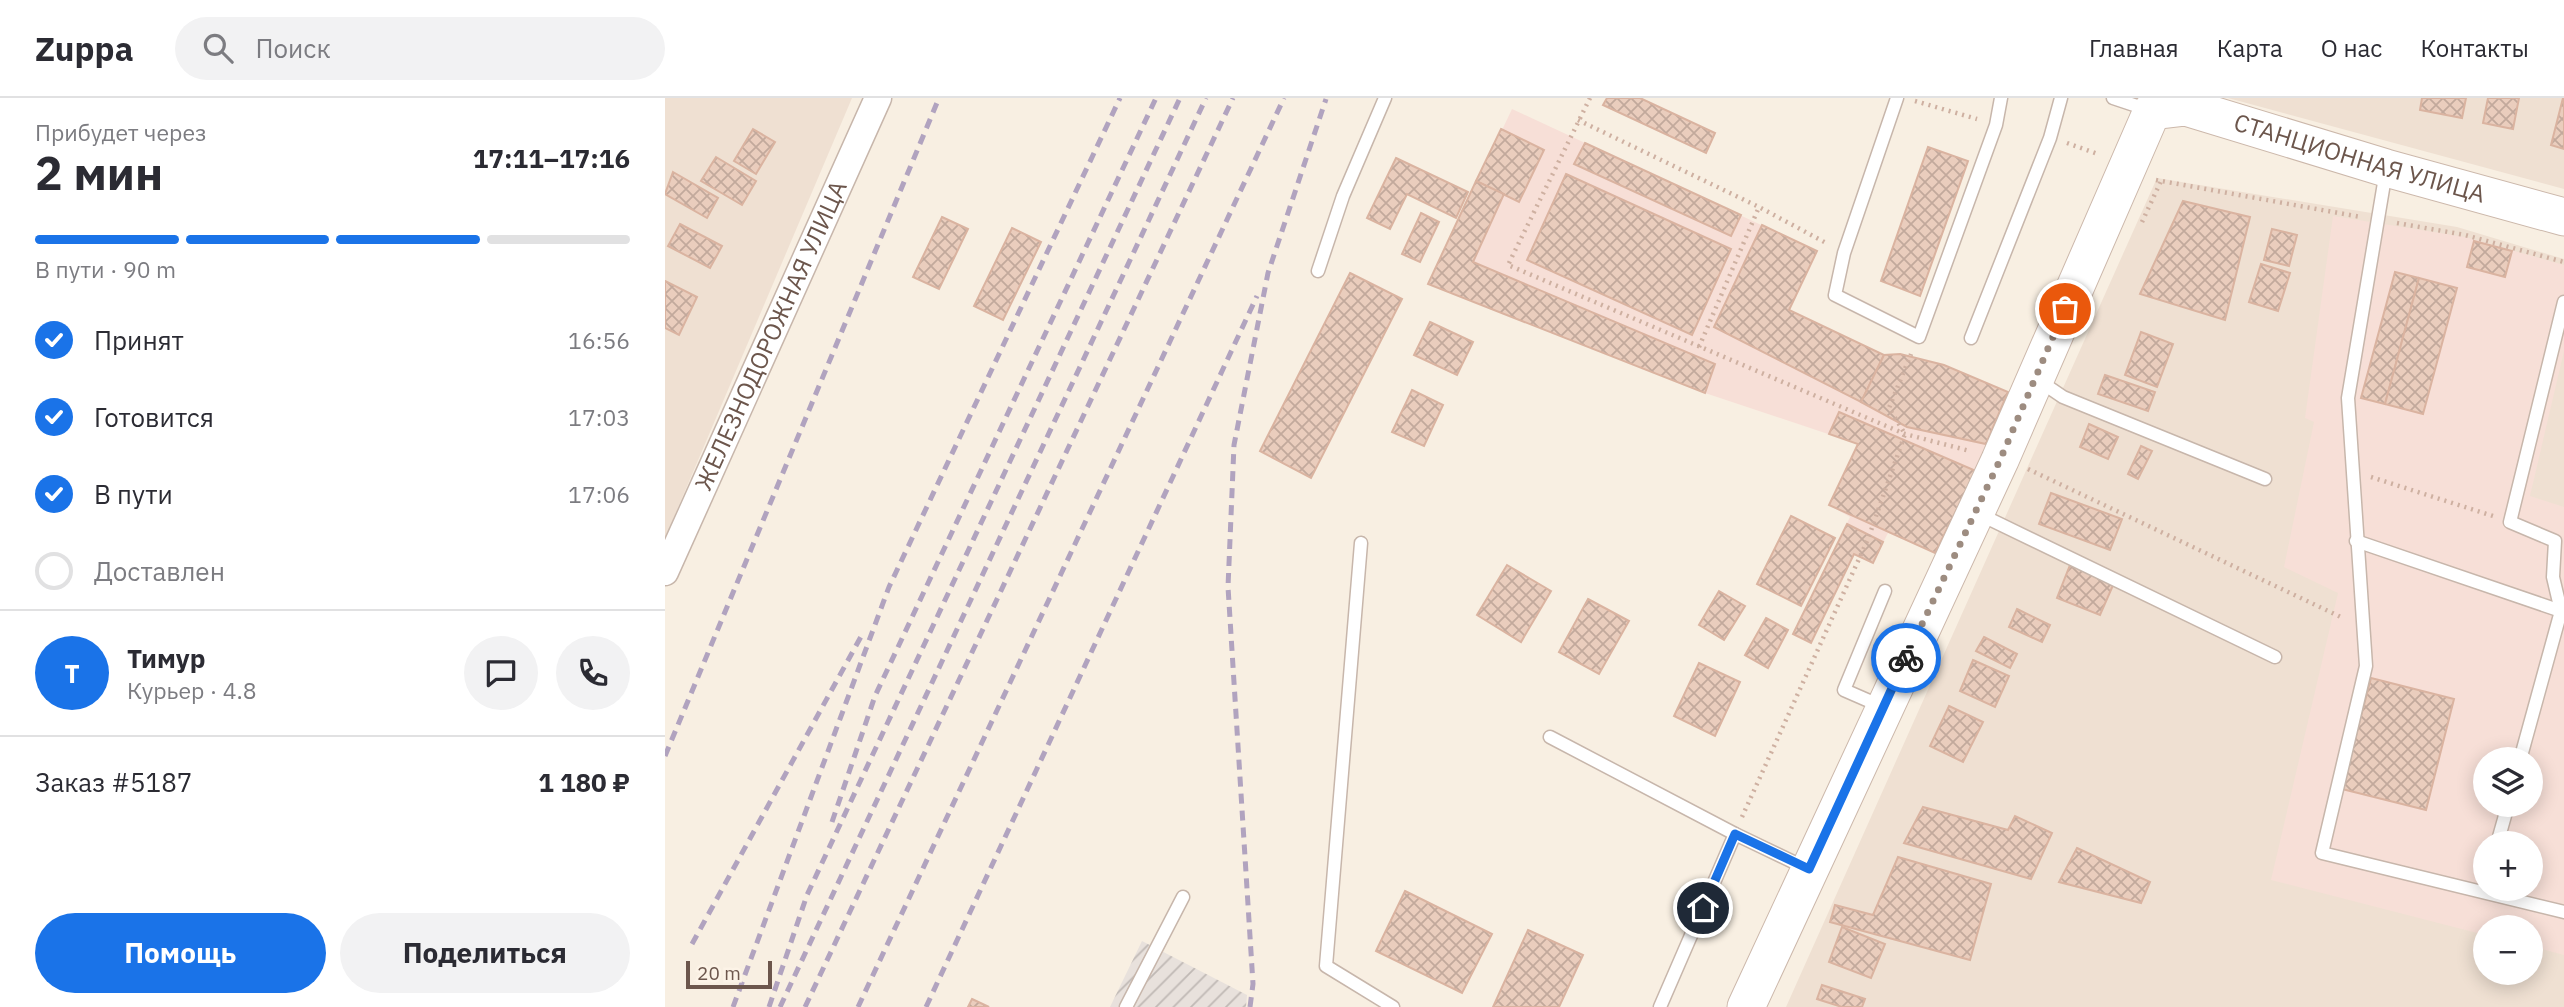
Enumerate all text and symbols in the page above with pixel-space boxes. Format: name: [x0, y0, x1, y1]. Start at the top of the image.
search box: [175, 17, 665, 80]
text: Zuppa: [35, 27, 133, 70]
icon: search: [199, 29, 237, 67]
text: Поиск: [255, 31, 331, 65]
text: Главная: [2089, 32, 2179, 64]
text: Карта: [2217, 32, 2283, 64]
text: О нас: [2321, 32, 2382, 64]
text: Контакты: [2420, 32, 2529, 64]
street label: СТАНЦИОННАЯ УЛИЦА: [2230, 106, 2489, 210]
text: Прибудет через: [35, 117, 207, 147]
text: 17:11–17:16: [473, 141, 630, 175]
text: 2 мин: [35, 143, 163, 203]
street label: ЖЕЛЕЗНОДОРОЖНАЯ УЛИЦА: [687, 175, 854, 495]
text: В пути · 90 m: [35, 254, 176, 284]
pin: [2035, 279, 2095, 339]
icon: bag: [2046, 290, 2084, 328]
icon: check: [35, 321, 73, 359]
text: Принят: [94, 323, 184, 357]
text: 16:56: [568, 325, 630, 355]
icon: check: [35, 398, 73, 436]
text: Готовится: [94, 400, 214, 434]
text: 17:03: [568, 402, 630, 432]
icon: check: [35, 475, 73, 513]
text: В пути: [94, 477, 173, 511]
text: 17:06: [568, 479, 630, 509]
text: Доставлен: [94, 554, 225, 588]
courier: [1871, 623, 1941, 693]
button: chat: [464, 636, 538, 710]
button: phone: [556, 636, 630, 710]
icon: bike: [1887, 639, 1925, 677]
text: Тимур: [127, 641, 206, 675]
text: Т: [64, 656, 80, 690]
text: Курьер · 4.8: [127, 675, 257, 705]
map controls: [2473, 747, 2543, 985]
button: layers: [2473, 747, 2543, 817]
text: Заказ #5187: [35, 765, 192, 799]
text: 1 180 ₽: [538, 765, 630, 799]
button: +: [2473, 831, 2543, 901]
pin: [1673, 878, 1733, 938]
icon: home: [1684, 889, 1722, 927]
button: Помощь: [35, 913, 326, 993]
button: Поделиться: [340, 913, 630, 993]
button: −: [2473, 915, 2543, 985]
scale bar: [686, 958, 772, 990]
text: 20 m: [697, 961, 741, 985]

